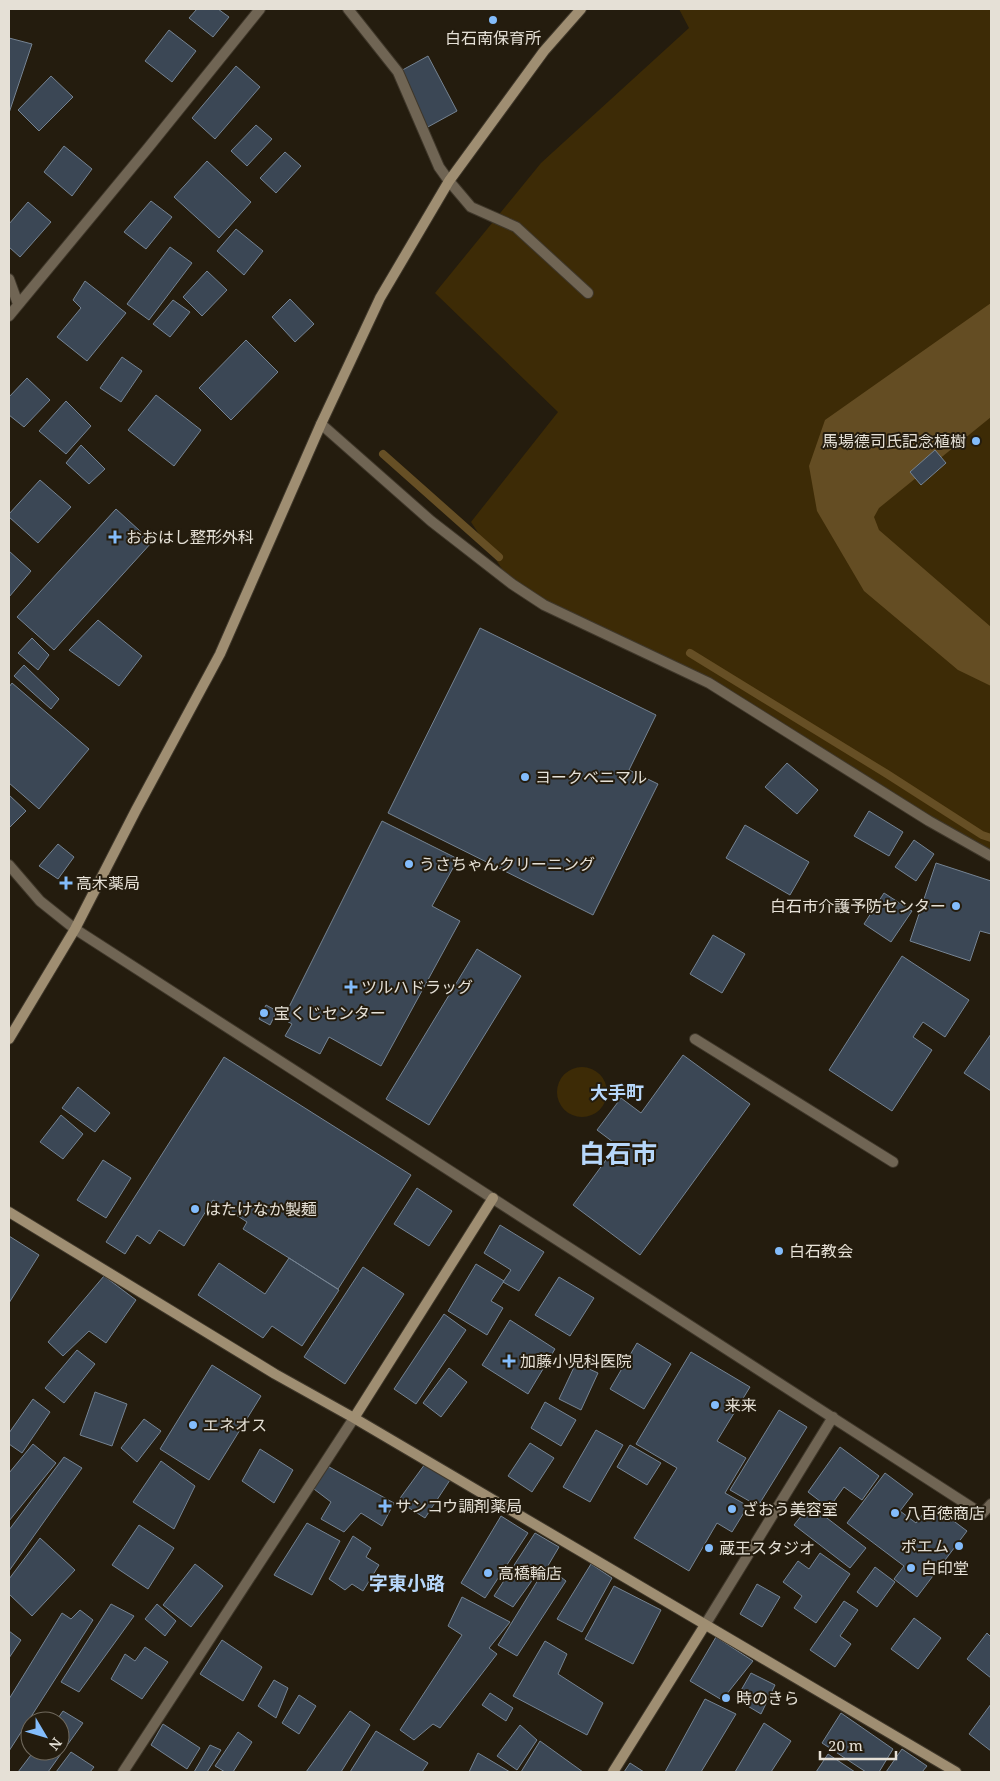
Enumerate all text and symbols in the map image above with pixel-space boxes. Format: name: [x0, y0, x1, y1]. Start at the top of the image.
marker: 白石南保育所: [487, 14, 499, 26]
place label: 白石南保育所: [445, 27, 541, 49]
place label: 馬場德司氏記念植樹: [822, 430, 966, 452]
marker: 馬場德司氏記念植樹: [970, 435, 982, 447]
place label: おおはし整形外科: [126, 526, 254, 548]
marker: おおはし整形外科: [108, 530, 122, 544]
place label: ヨークベニマル: [535, 766, 647, 788]
marker: ヨークベニマル: [519, 771, 531, 783]
place label: うさちゃんクリーニング: [419, 853, 595, 875]
marker: うさちゃんクリーニング: [403, 858, 415, 870]
place label: 高木薬局: [76, 872, 140, 894]
marker: 高木薬局: [60, 877, 72, 889]
place label: 白石市介護予防センター: [770, 895, 946, 917]
marker: 白石市介護予防センター: [950, 900, 962, 912]
place label: ツルハドラッグ: [361, 976, 473, 998]
marker: ツルハドラッグ: [345, 981, 357, 993]
place label: 宝くじセンター: [274, 1002, 386, 1024]
marker: 宝くじセンター: [258, 1007, 270, 1019]
district label: 大手町: [590, 1080, 644, 1104]
district label: 白石市: [579, 1135, 657, 1171]
place label: はたけなか製麺: [205, 1198, 317, 1220]
marker: はたけなか製麺: [189, 1203, 201, 1215]
place label: 白石教会: [789, 1240, 853, 1262]
marker: 白石教会: [773, 1245, 785, 1257]
place label: 加藤小児科医院: [520, 1350, 632, 1372]
marker: 加藤小児科医院: [502, 1354, 516, 1368]
place label: 来来: [725, 1394, 757, 1416]
marker: 来来: [709, 1399, 721, 1411]
place label: エネオス: [203, 1414, 267, 1436]
marker: エネオス: [187, 1419, 199, 1431]
place label: サンコウ調剤薬局: [395, 1495, 522, 1517]
place label: ざおう美容室: [742, 1498, 838, 1520]
marker: サンコウ調剤薬局: [379, 1500, 391, 1512]
place label: 八百徳商店: [905, 1502, 985, 1524]
marker: ざおう美容室: [726, 1503, 738, 1515]
marker: 八百徳商店: [889, 1507, 901, 1519]
place label: ポエム: [901, 1535, 949, 1557]
place label: 蔵王スタジオ: [719, 1537, 815, 1559]
marker: ポエム: [953, 1540, 965, 1552]
marker: 蔵王スタジオ: [703, 1542, 715, 1554]
place label: 白印堂: [921, 1557, 969, 1579]
place label: 高橋輪店: [498, 1562, 562, 1584]
marker: 白印堂: [905, 1562, 917, 1574]
marker: 高橋輪店: [482, 1567, 494, 1579]
district label: 字東小路: [369, 1570, 445, 1596]
place label: 時のきら: [736, 1687, 800, 1709]
marker: 時のきら: [720, 1692, 732, 1704]
north arrow: [20, 1711, 70, 1761]
scale bar: [820, 1728, 896, 1760]
text: N: [45, 1734, 67, 1755]
text: 20 m: [828, 1735, 863, 1755]

